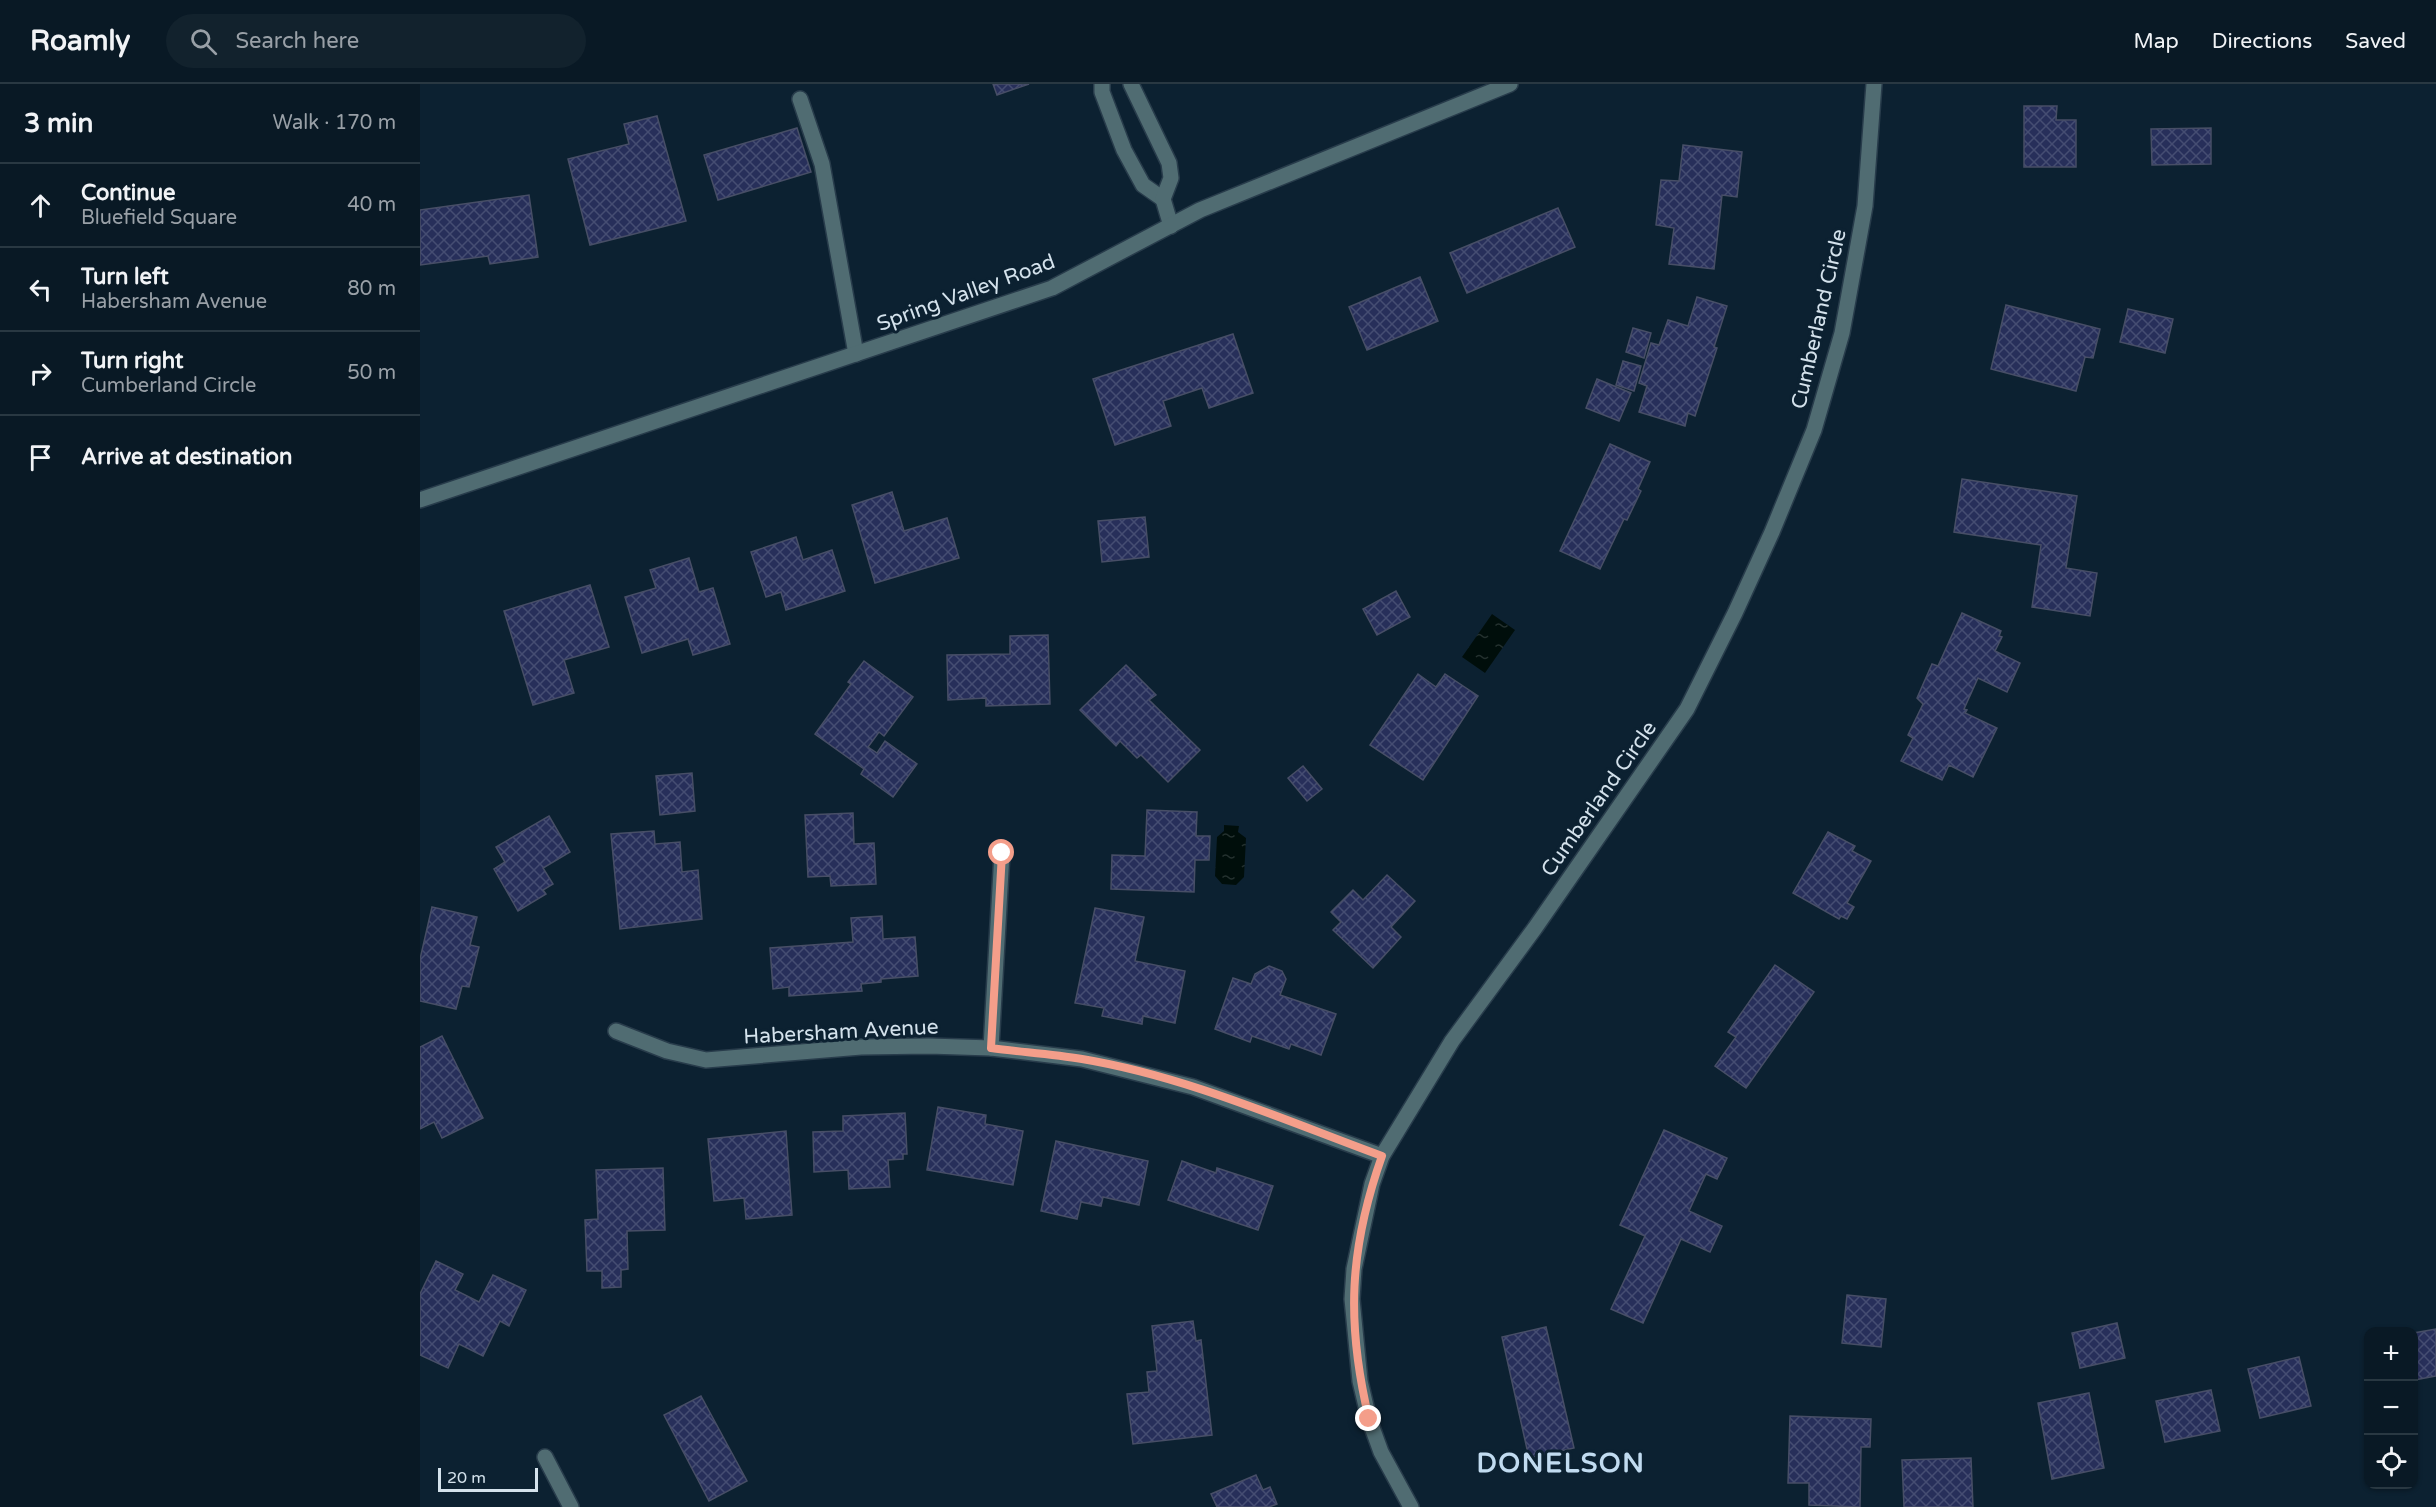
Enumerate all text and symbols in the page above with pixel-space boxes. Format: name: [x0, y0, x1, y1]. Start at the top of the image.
search box: [166, 14, 586, 68]
text: Roamly: [30, 24, 130, 58]
icon: search: [187, 25, 220, 58]
text: Search here: [235, 28, 359, 54]
text: Map: [2133, 29, 2179, 54]
text: Directions: [2212, 29, 2312, 54]
text: Saved: [2345, 29, 2406, 54]
text: 3 min: [24, 108, 93, 139]
text: Walk · 170 m: [273, 111, 396, 135]
text: Continue: [81, 180, 176, 206]
icon: ahead: [24, 189, 57, 222]
text: 40 m: [347, 193, 396, 217]
text: Bluefield Square: [81, 206, 237, 230]
street label: Cumberland Circle: [1786, 226, 1852, 411]
street label: Spring Valley Road: [874, 249, 1058, 337]
text: Turn left: [81, 264, 169, 290]
icon: left: [24, 273, 57, 306]
text: 80 m: [347, 277, 396, 301]
text: Habersham Avenue: [81, 290, 267, 314]
text: Turn right: [81, 348, 183, 374]
icon: right: [24, 357, 57, 390]
text: 50 m: [347, 361, 396, 385]
text: Cumberland Circle: [81, 374, 256, 398]
icon: arrive: [24, 441, 57, 474]
text: Arrive at destination: [81, 444, 292, 470]
street label: Cumberland Circle: [1536, 716, 1662, 882]
route start: [988, 839, 1014, 865]
street label: Habersham Avenue: [743, 1014, 939, 1050]
map controls: [2364, 1327, 2418, 1489]
button: +: [2364, 1327, 2418, 1381]
button: −: [2364, 1381, 2418, 1435]
route end: [1355, 1405, 1381, 1431]
button: locate: [2364, 1435, 2418, 1489]
district label: DONELSON: [1477, 1447, 1645, 1480]
scale bar: [438, 1465, 538, 1492]
text: 20 m: [447, 1468, 486, 1488]

